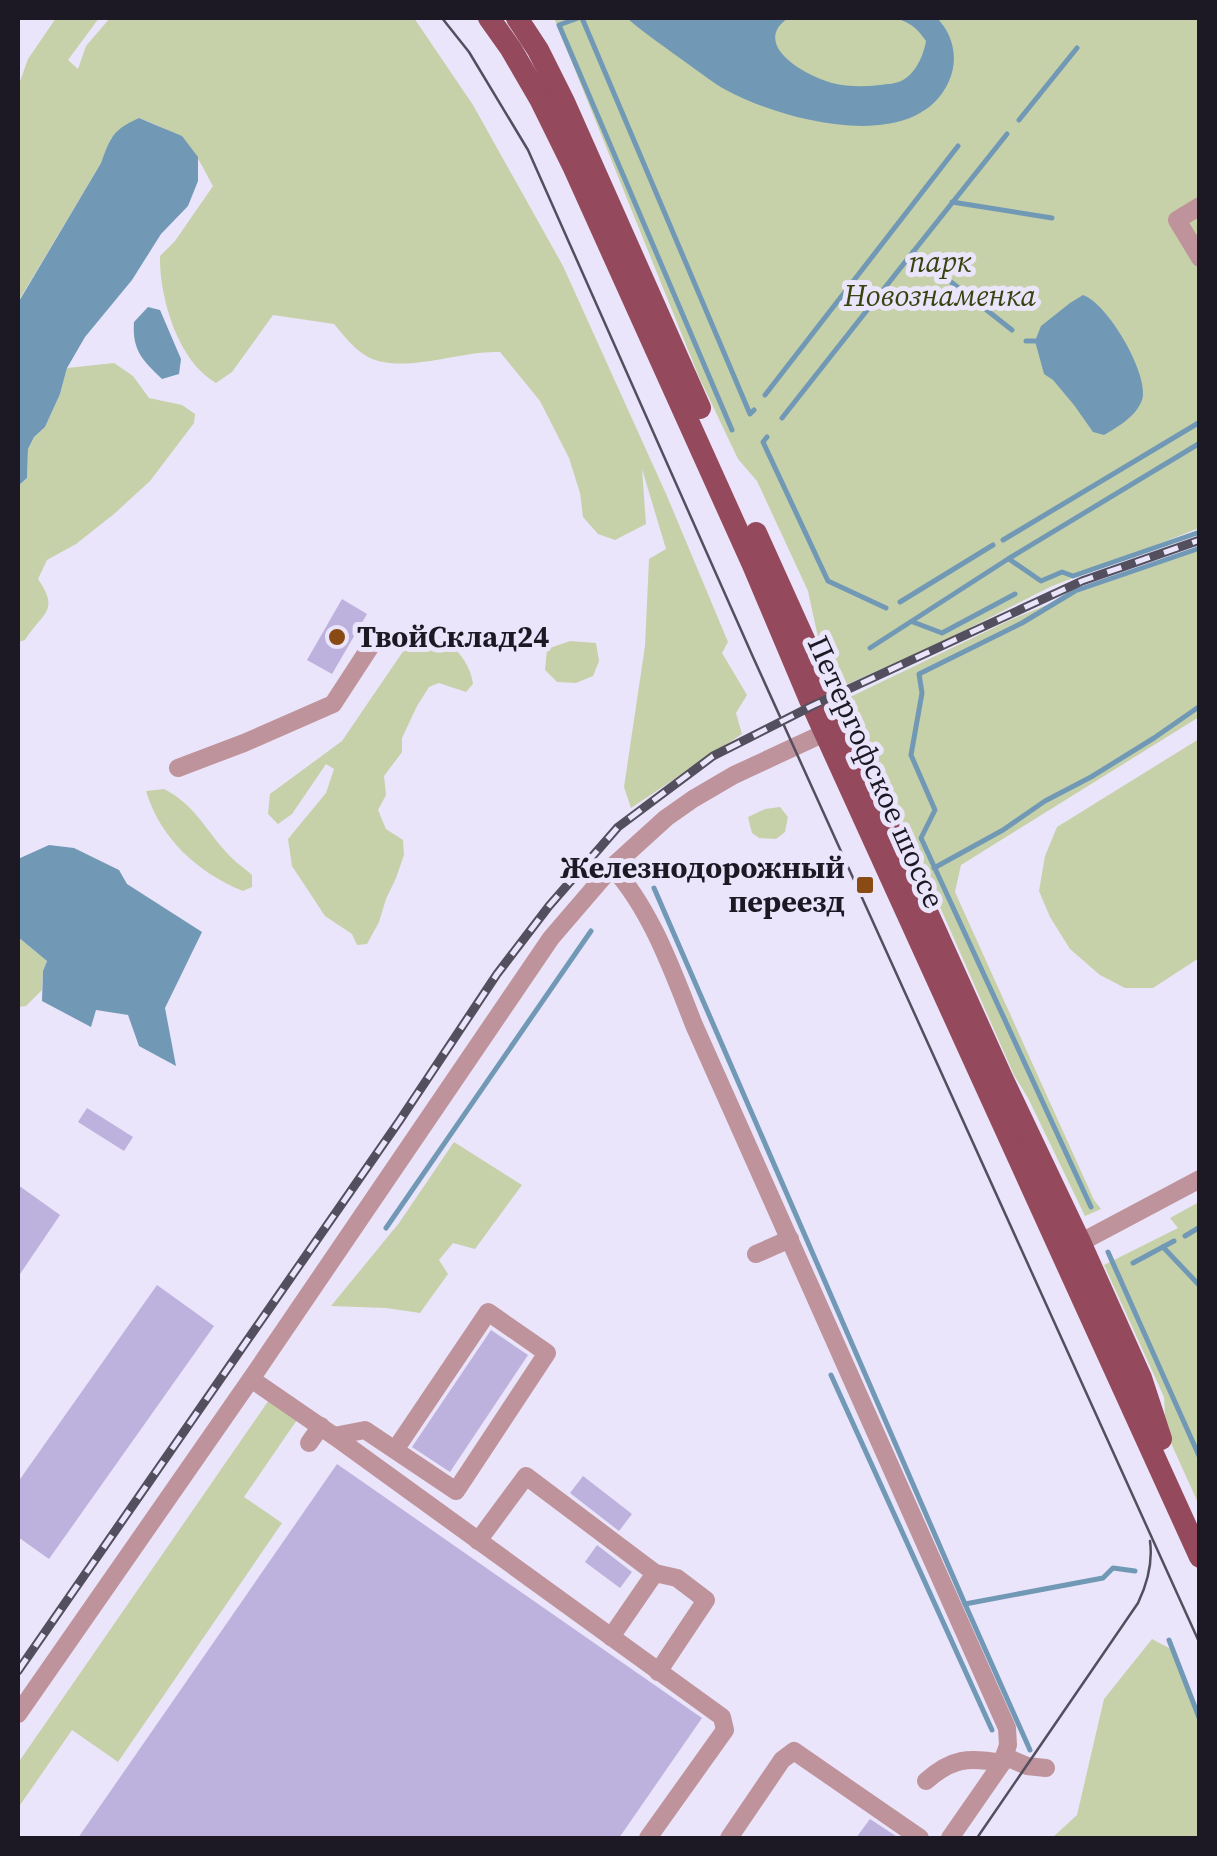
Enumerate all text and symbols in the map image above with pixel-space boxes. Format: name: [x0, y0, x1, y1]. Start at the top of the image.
park label: парк Новознаменка: [843, 241, 1036, 316]
place label: ТвойСклад24: [357, 616, 550, 657]
marker: ТвойСклад24: [326, 626, 348, 648]
street label: Петергофское шоссе: [798, 629, 955, 914]
place label: Железнодорожный переезд: [560, 847, 845, 922]
marker: Железнодорожный переезд: [854, 874, 876, 896]

